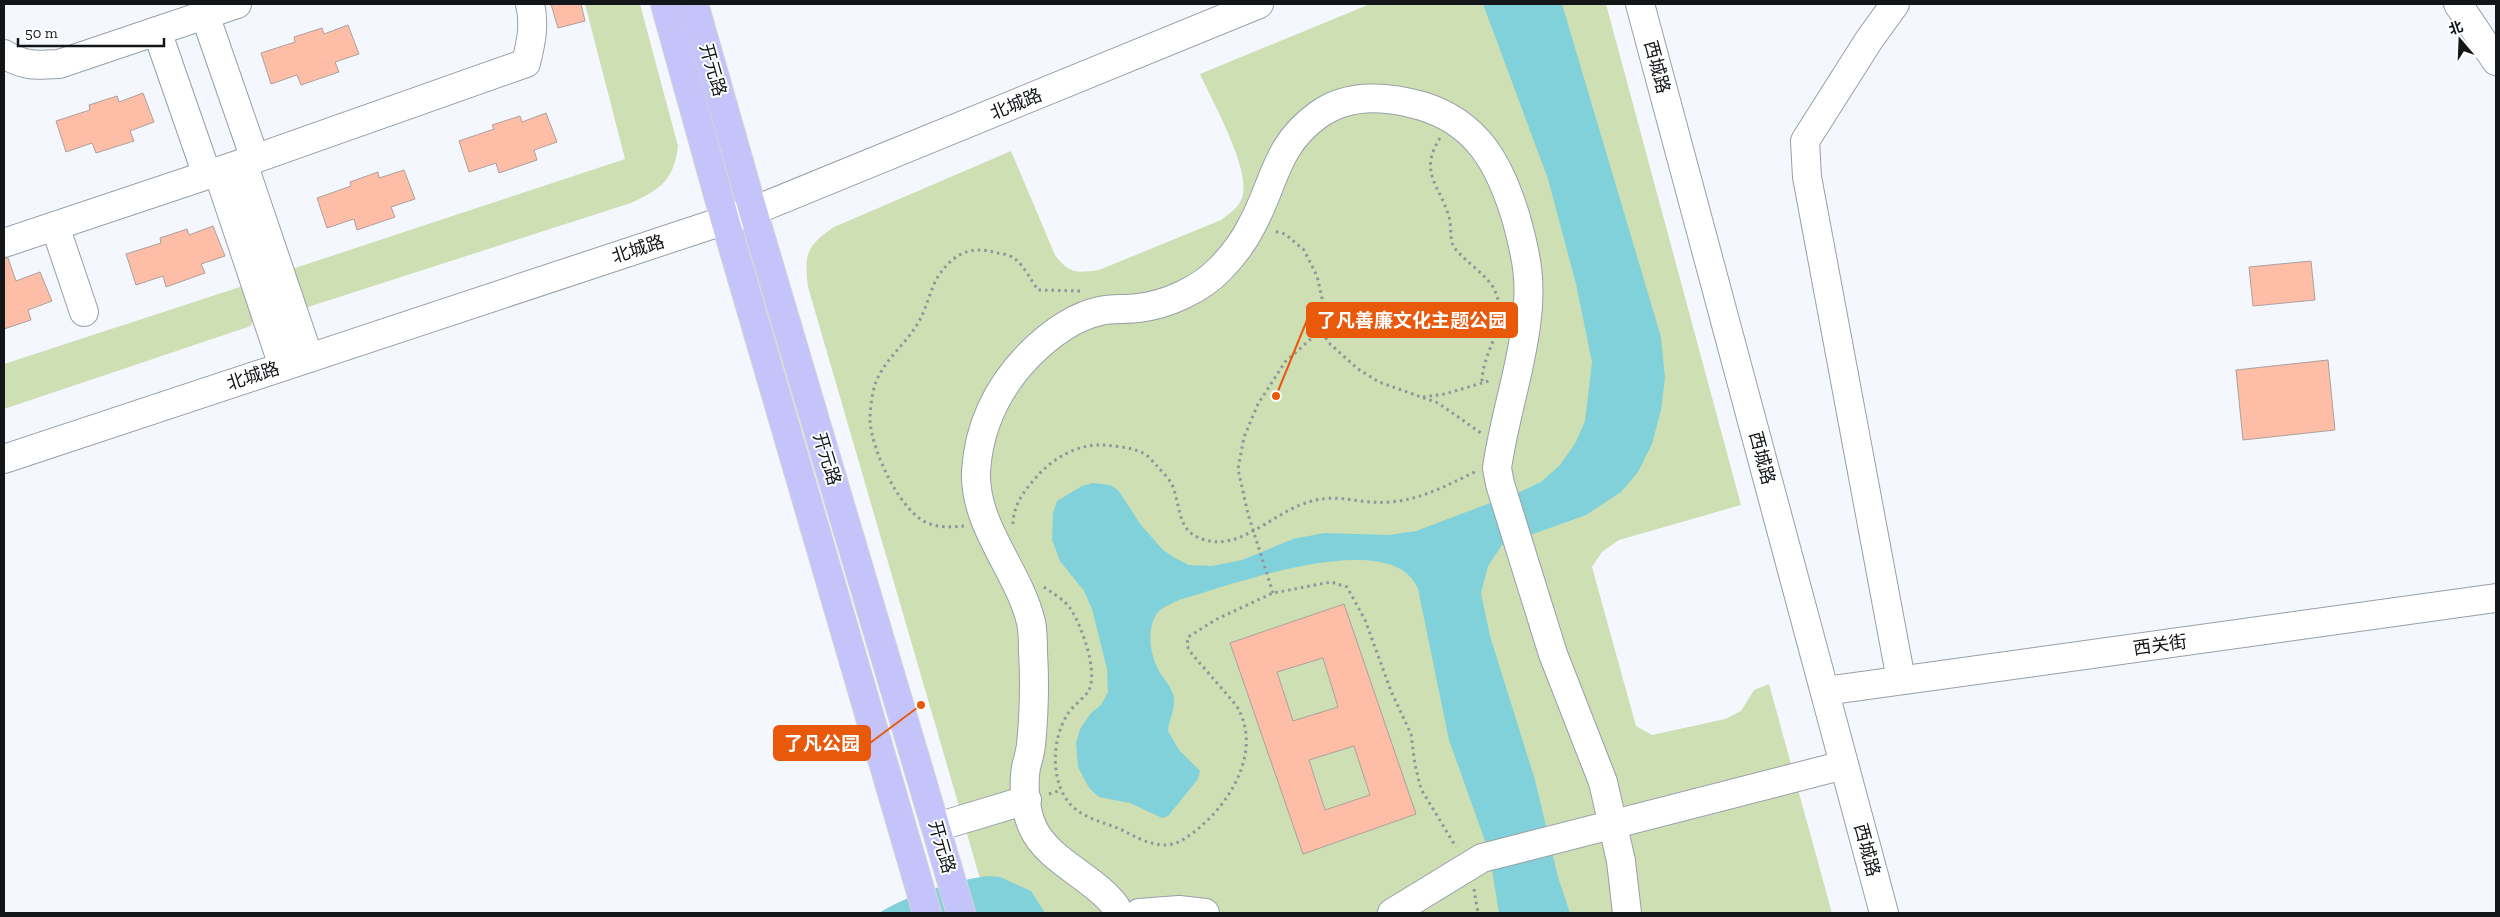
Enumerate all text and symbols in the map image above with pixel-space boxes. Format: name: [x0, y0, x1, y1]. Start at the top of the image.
scale bar: [18, 15, 164, 47]
north arrow: [2435, 15, 2485, 65]
text: 北: [2447, 18, 2465, 38]
text: 50 m: [25, 24, 58, 42]
street label: 西城路: [1639, 38, 1675, 96]
street label: 开元路: [695, 41, 731, 99]
street label: 北城路: [987, 84, 1045, 124]
street label: 北城路: [609, 230, 667, 268]
callout: 了凡善廉文化主题公园: [1307, 303, 1517, 337]
text: 了凡善廉文化主题公园: [1317, 309, 1507, 332]
street label: 北城路: [224, 357, 282, 395]
street label: 西城路: [1744, 429, 1780, 487]
street label: 开元路: [809, 430, 845, 488]
street label: 西关街: [2132, 630, 2188, 660]
callout: 了凡公园: [774, 726, 870, 760]
text: 了凡公园: [784, 732, 860, 755]
street label: 开元路: [924, 818, 960, 876]
street label: 西城路: [1849, 821, 1885, 879]

